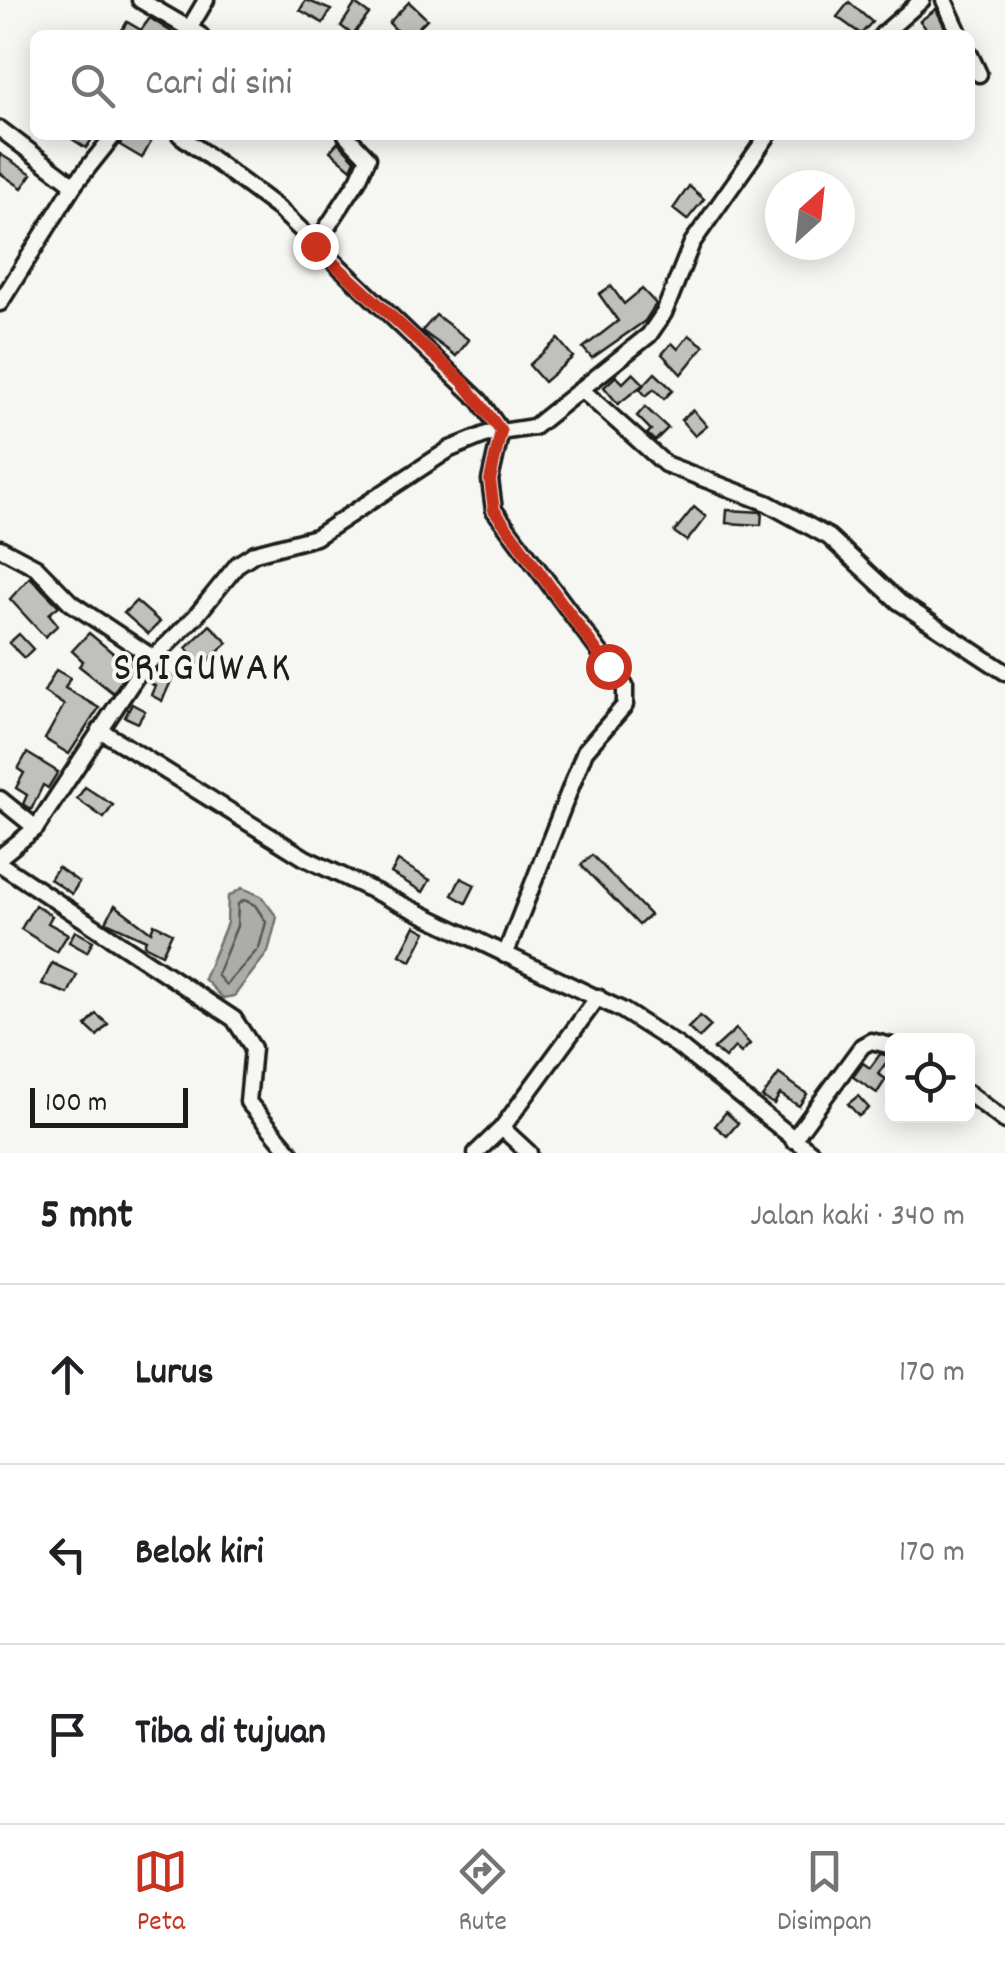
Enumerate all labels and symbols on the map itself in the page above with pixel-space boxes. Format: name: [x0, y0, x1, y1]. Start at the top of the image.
north arrow: [765, 170, 855, 260]
route end: [293, 224, 339, 270]
district label: SRIGUWAK: [113, 641, 293, 701]
route start: [586, 644, 632, 690]
scale bar: [30, 1083, 188, 1128]

